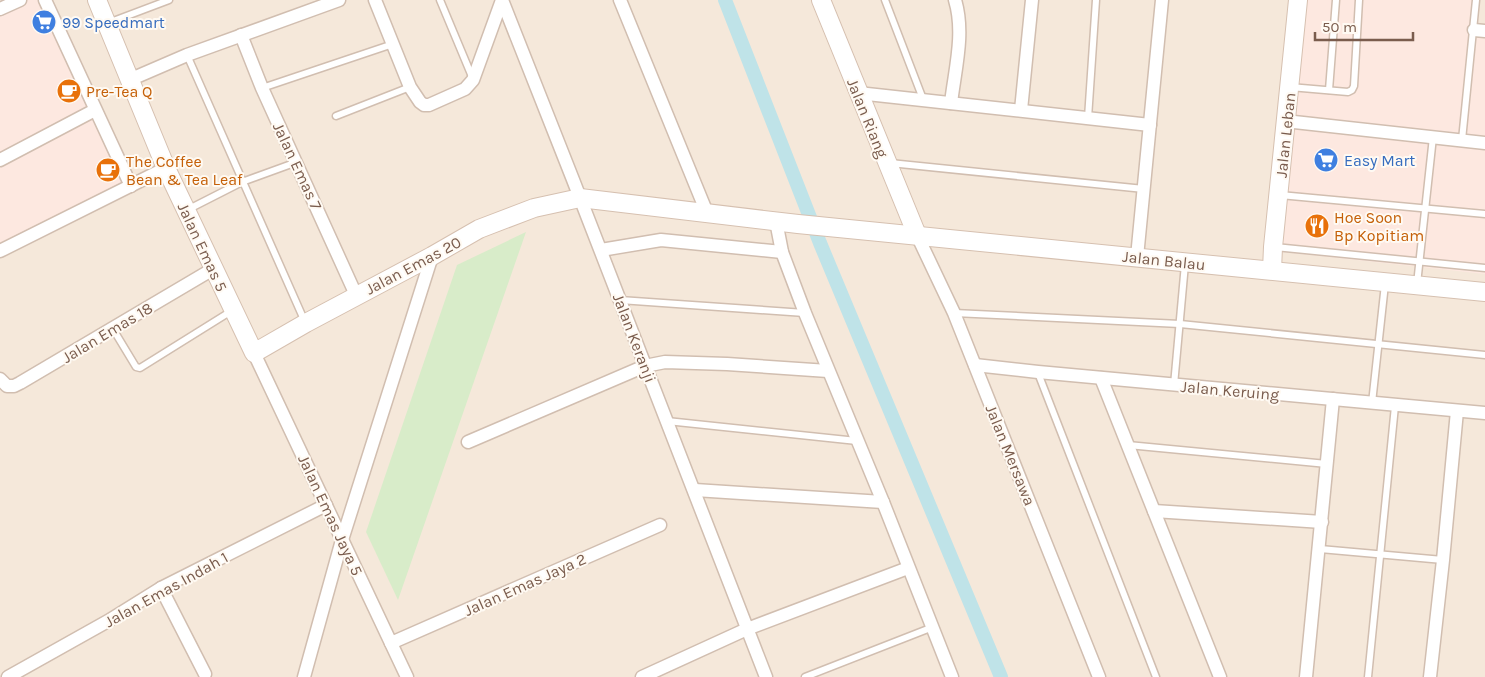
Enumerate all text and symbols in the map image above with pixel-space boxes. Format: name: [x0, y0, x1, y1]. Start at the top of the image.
supermarket icon: 99 Speedmart: [31, 9, 57, 35]
scale bar: [1315, 10, 1412, 42]
place label: 99 Speedmart: [62, 13, 165, 32]
text: 50 m: [1322, 18, 1357, 36]
street label: Jalan Riang: [843, 76, 892, 161]
cafe icon: Pre-Tea Q: [56, 78, 82, 104]
place label: Pre-Tea Q: [86, 82, 152, 101]
street label: Jalan Leban: [1272, 91, 1299, 179]
street label: Jalan Emas 7: [269, 119, 326, 213]
supermarket icon: Easy Mart: [1313, 147, 1339, 173]
place label: Easy Mart: [1344, 151, 1415, 170]
place label: The Coffee Bean & Tea Leaf: [126, 152, 243, 189]
cafe icon: The Coffee Bean & Tea Leaf: [95, 157, 121, 183]
street label: Jalan Emas 5: [174, 200, 231, 295]
place label: Hoe Soon Bp Kopitiam: [1334, 208, 1424, 245]
restaurant icon: Hoe Soon Bp Kopitiam: [1304, 213, 1330, 239]
street label: Jalan Emas 20: [362, 232, 464, 299]
street label: Jalan Balau: [1121, 247, 1207, 274]
street label: Jalan Keranji: [609, 291, 660, 385]
street label: Jalan Emas 18: [59, 298, 156, 367]
street label: Jalan Keruing: [1180, 377, 1280, 404]
street label: Jalan Mersawa: [982, 402, 1039, 508]
street label: Jalan Emas Jaya 5: [294, 452, 367, 579]
street label: Jalan Emas Indah 1: [101, 548, 231, 631]
street label: Jalan Emas Jaya 2: [461, 549, 589, 620]

